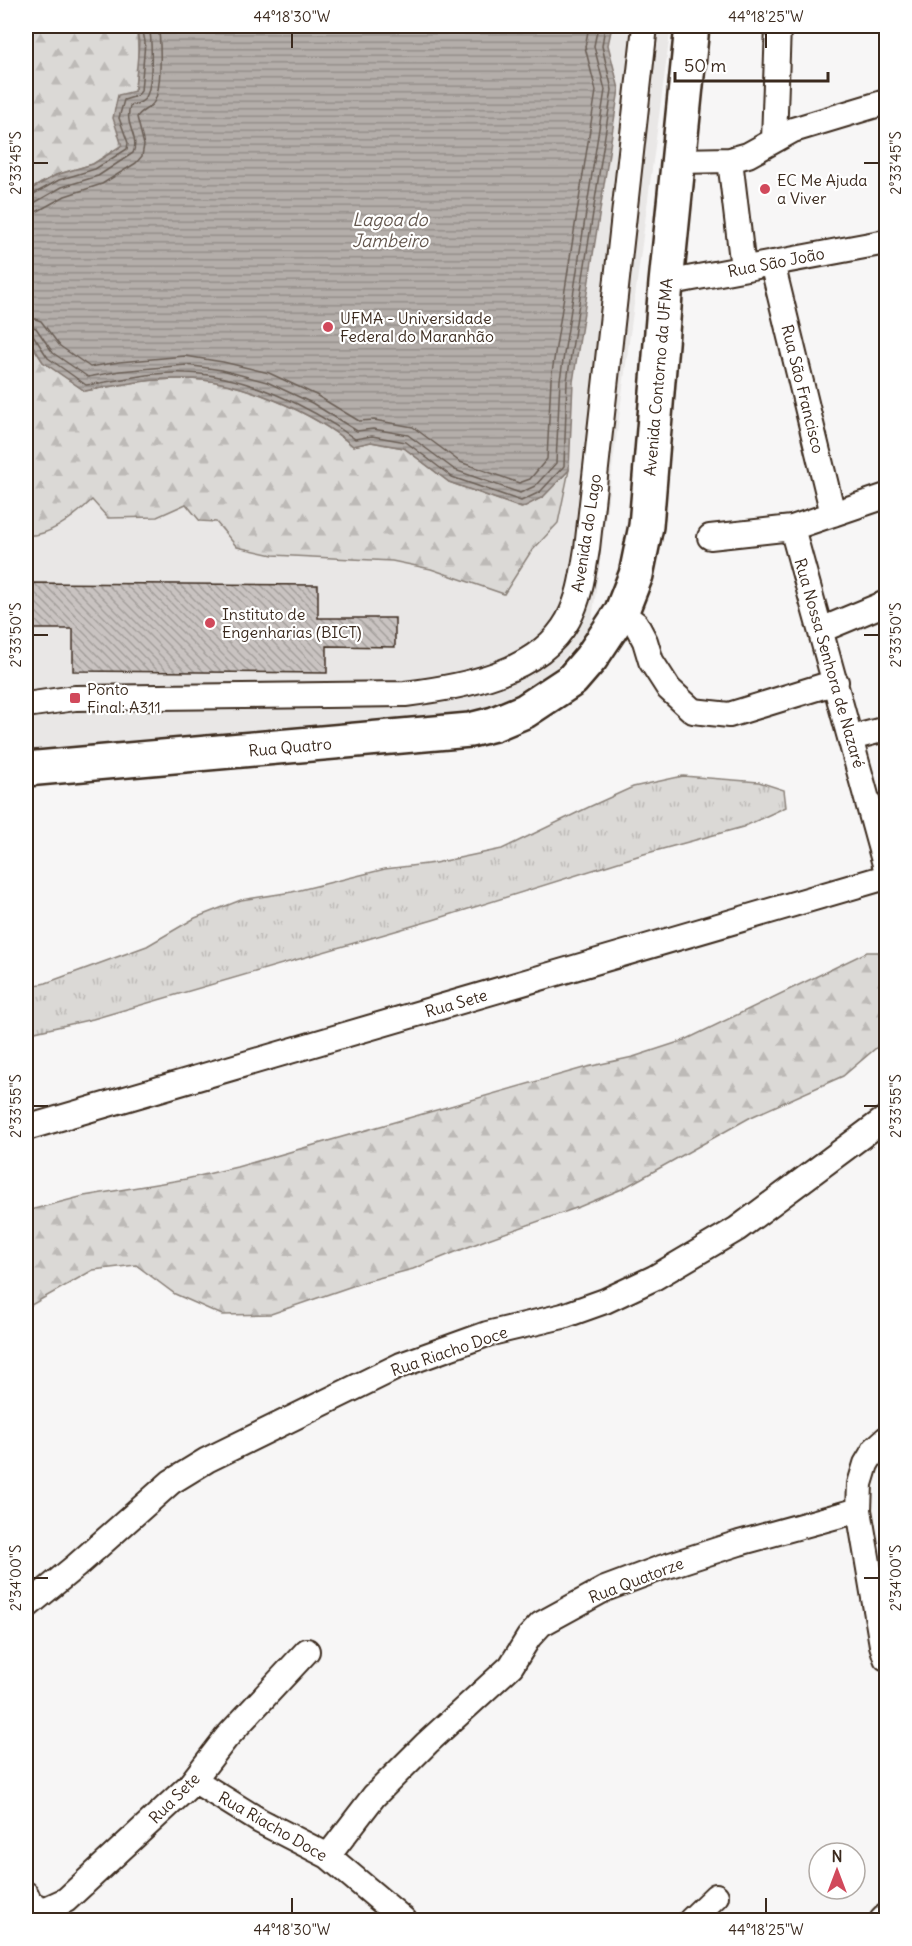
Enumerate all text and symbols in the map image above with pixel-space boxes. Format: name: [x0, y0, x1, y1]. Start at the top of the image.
text: 44°18'30"W: [254, 7, 331, 26]
text: 44°18'25"W: [728, 7, 804, 26]
scale bar: [675, 45, 828, 83]
text: 50 m: [684, 54, 726, 77]
text: 2°33'45"S: [6, 131, 25, 195]
text: 2°33'45"S: [886, 131, 905, 195]
place label: EC Me Ajuda a Viver: [777, 170, 867, 208]
marker: EC Me Ajuda a Viver: [758, 182, 772, 196]
water label: Lagoa do Jambeiro: [352, 208, 429, 252]
street label: Rua São João: [726, 243, 826, 281]
street label: Avenida Contorno da UFMA: [639, 277, 677, 477]
place label: UFMA - Universidade Federal do Maranhão: [340, 308, 494, 346]
marker: UFMA - Universidade Federal do Maranhão: [321, 320, 335, 334]
street label: Rua São Francisco: [777, 322, 829, 456]
street label: Avenida do Lago: [567, 472, 605, 594]
street label: Rua Nossa Senhora de Nazaré: [790, 556, 870, 770]
text: 2°33'50"S: [6, 602, 25, 668]
text: 2°33'50"S: [886, 602, 905, 668]
place label: Instituto de Engenharias (BICT): [222, 604, 362, 642]
marker: Instituto de Engenharias (BICT): [203, 616, 217, 630]
place label: Ponto Final: A311: [87, 679, 161, 717]
marker: Ponto Final: A311: [68, 691, 82, 705]
street label: Rua Quatro: [248, 733, 332, 761]
street label: Rua Sete: [423, 985, 489, 1021]
text: 2°33'55"S: [6, 1074, 25, 1138]
text: 2°33'55"S: [886, 1074, 905, 1138]
street label: Rua Riacho Doce: [388, 1322, 510, 1380]
text: 2°34'00"S: [6, 1545, 25, 1611]
text: 2°34'00"S: [886, 1545, 905, 1611]
street label: Rua Quatorze: [586, 1553, 686, 1607]
street label: Rua Sete: [144, 1768, 204, 1828]
street label: Rua Riacho Doce: [215, 1787, 331, 1865]
north arrow: [807, 1841, 867, 1901]
text: N: [831, 1846, 843, 1866]
text: 44°18'30"W: [254, 1920, 331, 1939]
text: 44°18'25"W: [728, 1920, 804, 1939]

